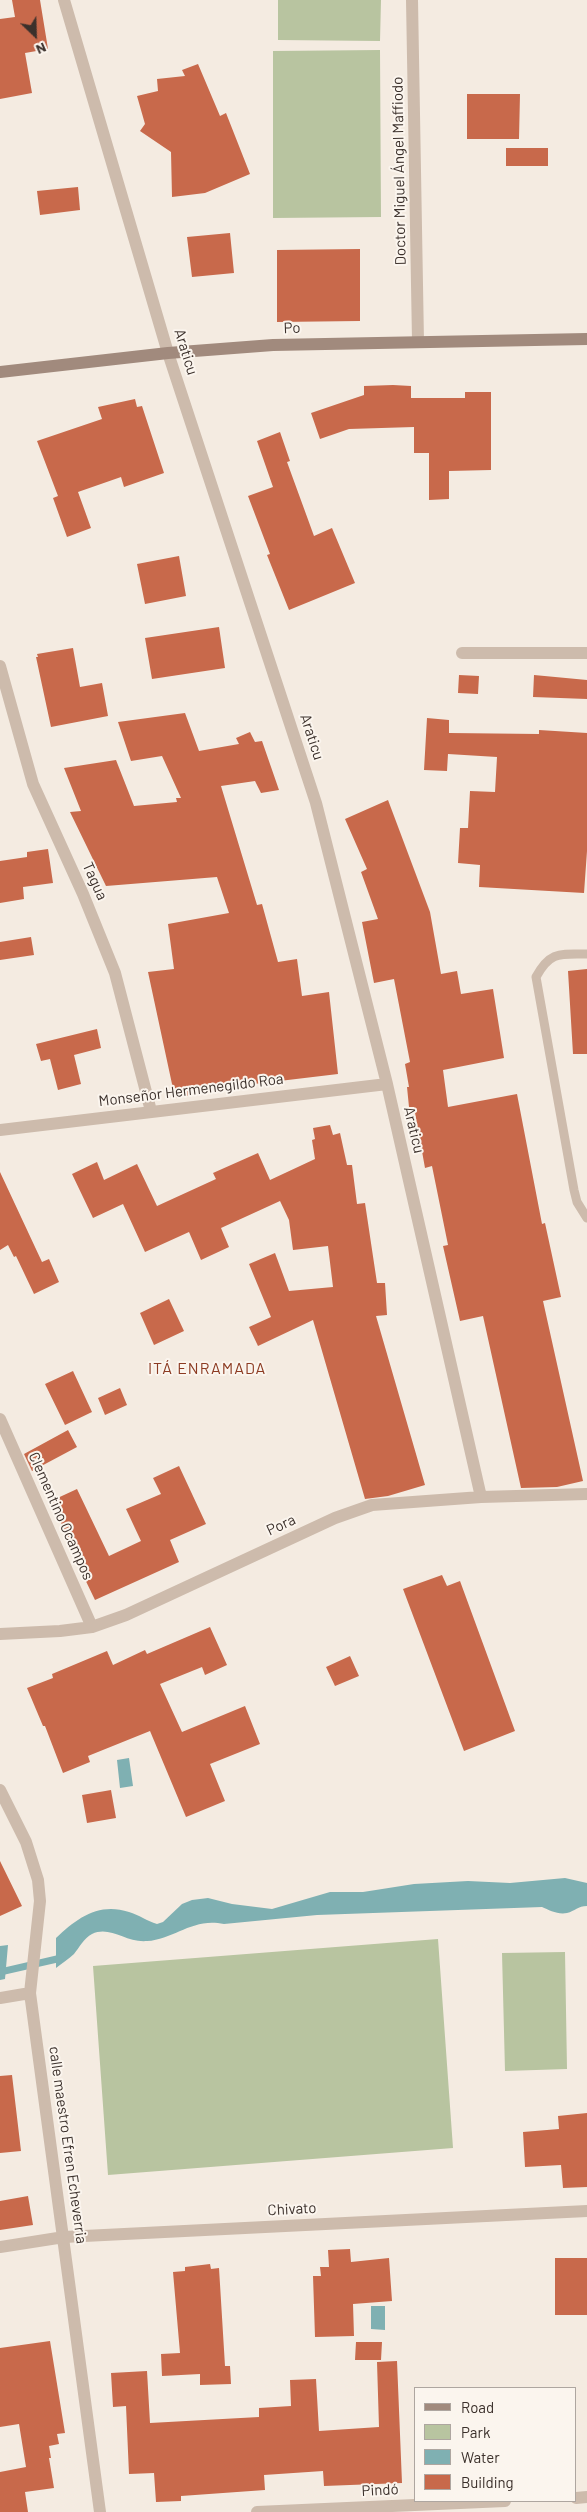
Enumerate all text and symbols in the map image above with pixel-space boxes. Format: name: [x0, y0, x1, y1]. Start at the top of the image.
north arrow: [10, 10, 60, 60]
text: N: [34, 40, 49, 59]
street label: Doctor Miguel Ángel Maffiodo: [388, 76, 410, 266]
street label: Po: [283, 319, 301, 337]
street label: Araticu: [170, 327, 202, 377]
street label: Araticu: [296, 712, 328, 762]
street label: Tagua: [79, 859, 111, 903]
street label: Monseñor Hermenegildo Roa: [98, 1070, 284, 1110]
street label: Araticu: [400, 1105, 428, 1155]
district label: ITÁ ENRAMADA: [146, 1359, 268, 1379]
street label: Clementino Ocampos: [25, 1449, 97, 1583]
street label: Pora: [264, 1511, 298, 1539]
street label: calle maestro Efren Echeverria: [45, 2045, 91, 2245]
street label: Chivato: [267, 2199, 317, 2219]
legend: [414, 2387, 577, 2502]
text: Road: [461, 2398, 494, 2416]
text: Park: [461, 2423, 490, 2441]
text: Water: [461, 2448, 500, 2466]
text: Building: [461, 2473, 514, 2491]
street label: Pindó: [361, 2480, 399, 2500]

